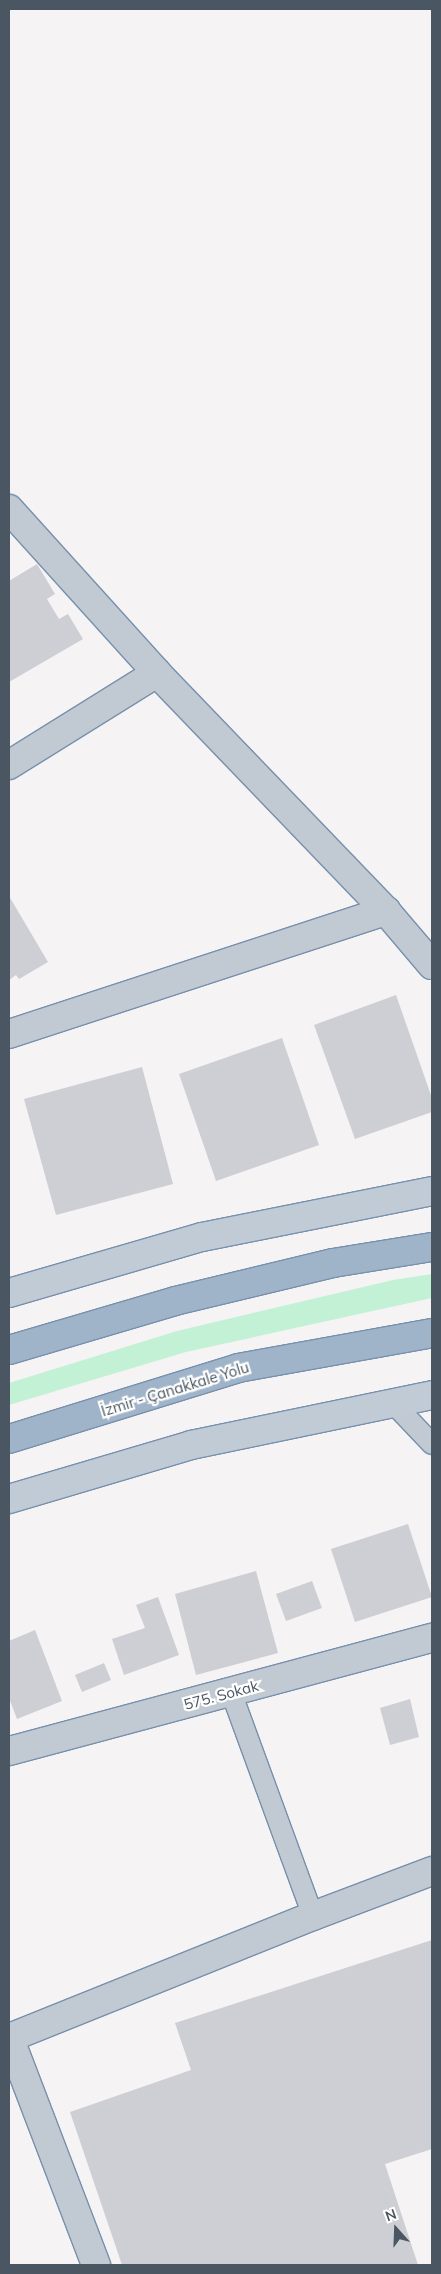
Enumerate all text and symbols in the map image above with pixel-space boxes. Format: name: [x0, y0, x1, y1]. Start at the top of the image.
street label: İzmir - Çanakkale Yolu: [99, 1358, 251, 1420]
street label: 575. Sokak: [182, 1676, 260, 1714]
north arrow: [371, 2204, 421, 2254]
text: N: [383, 2205, 399, 2225]

